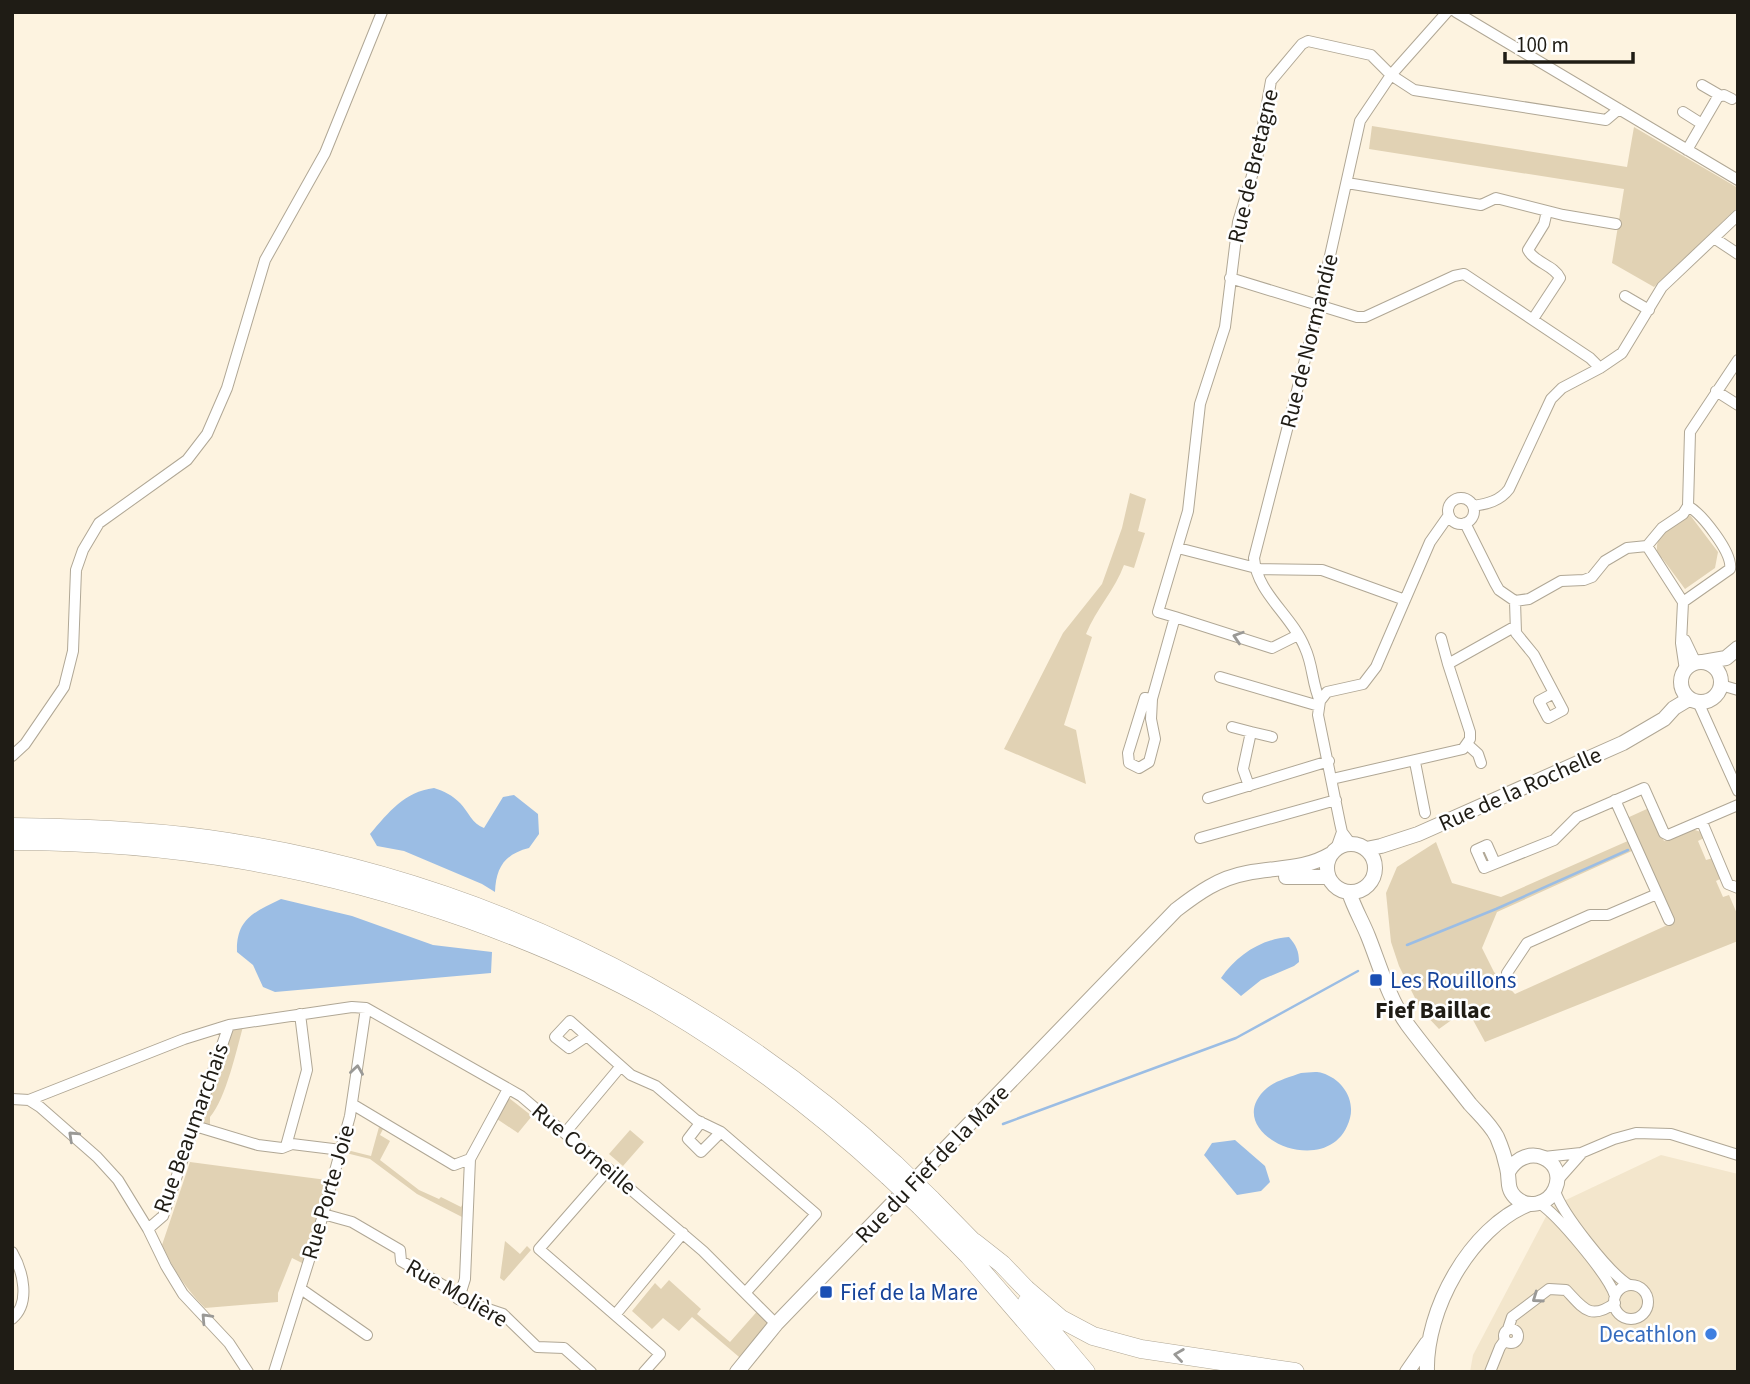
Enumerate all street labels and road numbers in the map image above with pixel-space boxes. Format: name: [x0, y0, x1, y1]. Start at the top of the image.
street label: Rue de Bretagne: [1219, 86, 1287, 246]
street label: Rue de Normandie: [1271, 250, 1347, 432]
street label: Rue de la Rochelle: [1433, 738, 1607, 840]
street label: Rue Beaumarchais: [145, 1038, 237, 1218]
street label: Rue du Fief de la Mare: [847, 1077, 1017, 1251]
street label: Rue Corneille: [524, 1095, 644, 1203]
street label: Rue Porte Joie: [293, 1121, 363, 1263]
street label: Rue Molière: [400, 1250, 514, 1336]

